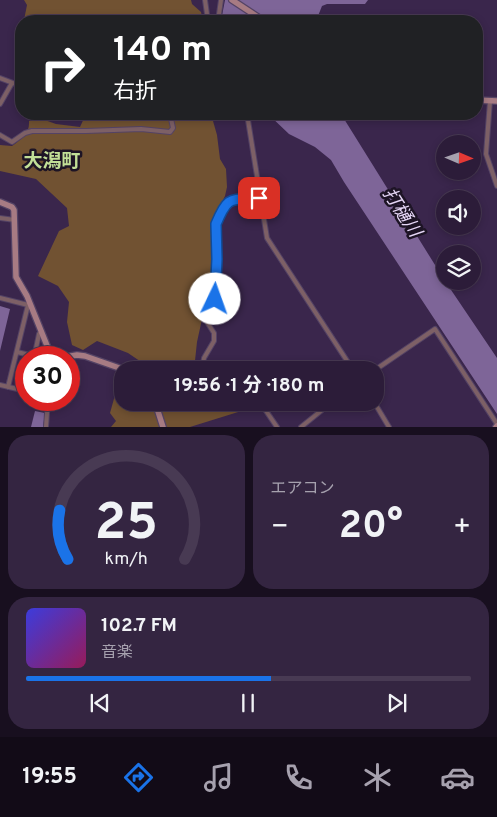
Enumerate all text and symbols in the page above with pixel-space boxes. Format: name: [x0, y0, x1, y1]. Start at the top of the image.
text: 140 m: [113, 29, 212, 73]
icon: right: [30, 35, 95, 100]
text: 右折: [113, 79, 157, 106]
north arrow: [436, 135, 481, 180]
map controls: [436, 135, 481, 290]
district label: 大潟町: [23, 150, 81, 174]
pin: [238, 177, 280, 219]
icon: arrive: [245, 184, 273, 212]
water label: 打樋川: [377, 184, 426, 244]
button: sound: [436, 190, 481, 235]
button: layers: [436, 245, 481, 290]
position arrow: [188, 272, 240, 324]
speed limit sign: 30: [15, 346, 80, 411]
text: 19:56 · 1 分 · 180 m: [174, 374, 324, 398]
text: エアコン: [271, 479, 335, 499]
text: 25: [94, 492, 158, 558]
text: 20°: [339, 503, 403, 552]
text: −: [271, 510, 289, 546]
text: +: [453, 510, 471, 546]
text: km/h: [105, 548, 148, 571]
text: 102.7 FM: [101, 614, 177, 638]
text: 音楽: [101, 643, 133, 663]
icon: previous: [86, 689, 114, 717]
icon: pause: [234, 689, 262, 717]
icon: next: [383, 689, 411, 717]
icon: directions: [121, 760, 156, 795]
icon: music: [201, 760, 236, 795]
icon: phone: [281, 760, 316, 795]
icon: climate: [360, 760, 395, 795]
icon: car: [440, 760, 475, 795]
text: 19:55: [22, 764, 77, 791]

